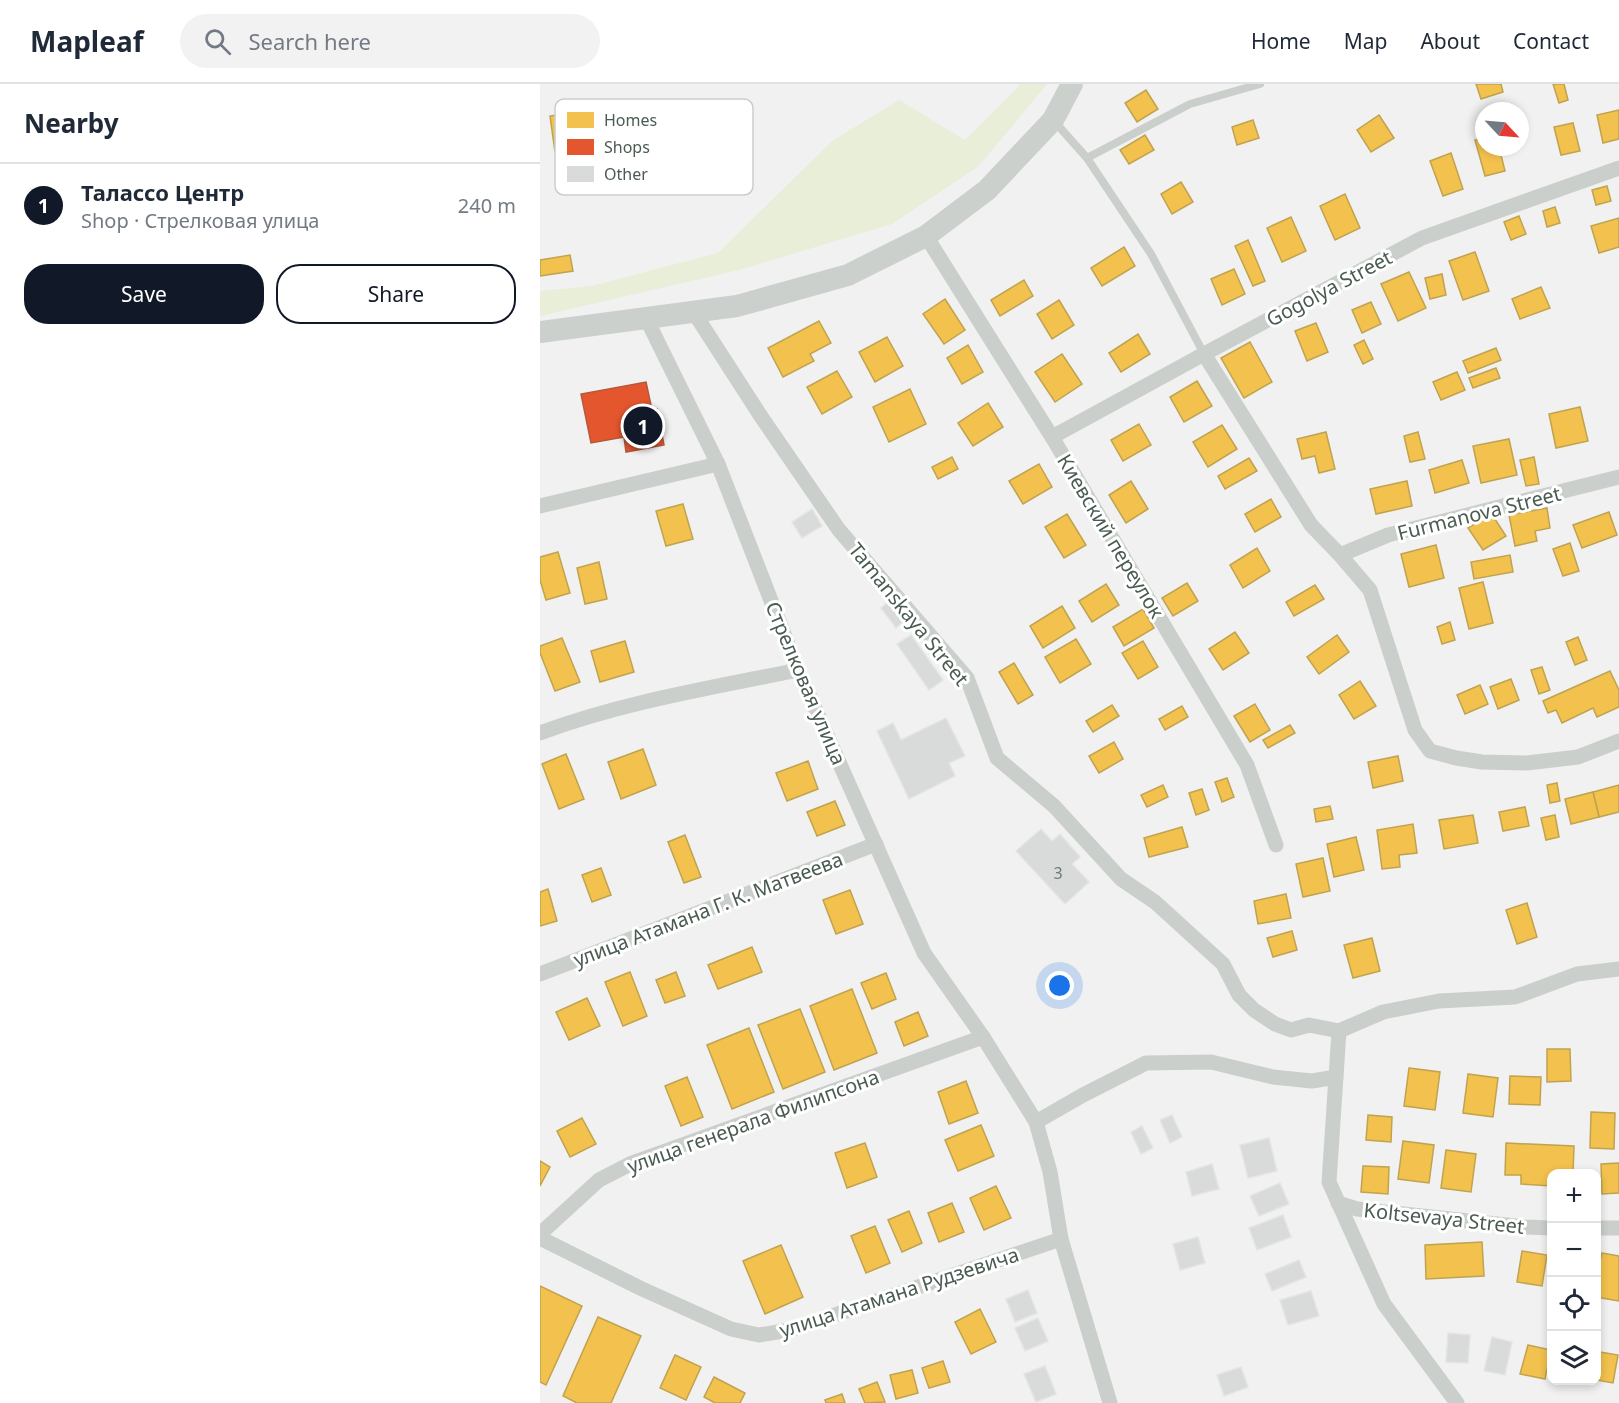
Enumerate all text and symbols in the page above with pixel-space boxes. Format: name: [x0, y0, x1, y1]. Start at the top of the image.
search box: [180, 14, 600, 68]
text: Mapleaf: [30, 22, 144, 60]
icon: search: [201, 25, 234, 58]
text: Search here: [249, 26, 371, 56]
text: Home: [1251, 27, 1311, 55]
text: Map: [1344, 27, 1387, 55]
text: About: [1420, 27, 1480, 55]
text: Contact: [1513, 27, 1589, 55]
legend: [555, 99, 753, 195]
north arrow: [1475, 102, 1529, 156]
text: Nearby: [24, 105, 119, 141]
text: Homes: [604, 109, 657, 131]
text: Shops: [604, 136, 650, 158]
text: Other: [604, 163, 648, 185]
text: Талассо Центр: [81, 177, 244, 207]
text: 1: [38, 192, 49, 219]
text: 240 m: [458, 192, 516, 219]
text: Shop · Стрелковая улица: [81, 207, 319, 234]
street label: Gogolya Street: [1261, 244, 1397, 332]
button: Save: [24, 264, 264, 324]
button: Share: [276, 264, 516, 324]
pin: 1: [624, 404, 662, 448]
street label: Киевский переулок: [1051, 449, 1171, 623]
street label: Furmanova Street: [1395, 480, 1563, 546]
street label: Tamanskaya Street: [843, 537, 975, 691]
street label: Стрелковая улица: [759, 597, 853, 769]
street label: улица Атамана Г. К. Матвеева: [569, 845, 847, 973]
house number: 3: [1053, 862, 1063, 884]
your location: [1045, 971, 1074, 1000]
street label: улица генерала Филипсона: [623, 1063, 883, 1179]
map controls: [1547, 1169, 1601, 1385]
button: +: [1547, 1169, 1601, 1223]
street label: Koltsevaya Street: [1362, 1196, 1526, 1240]
button: −: [1547, 1223, 1601, 1277]
street label: улица Атамана Рудзевича: [776, 1240, 1022, 1344]
button: locate: [1547, 1277, 1601, 1331]
button: layers: [1547, 1331, 1601, 1385]

